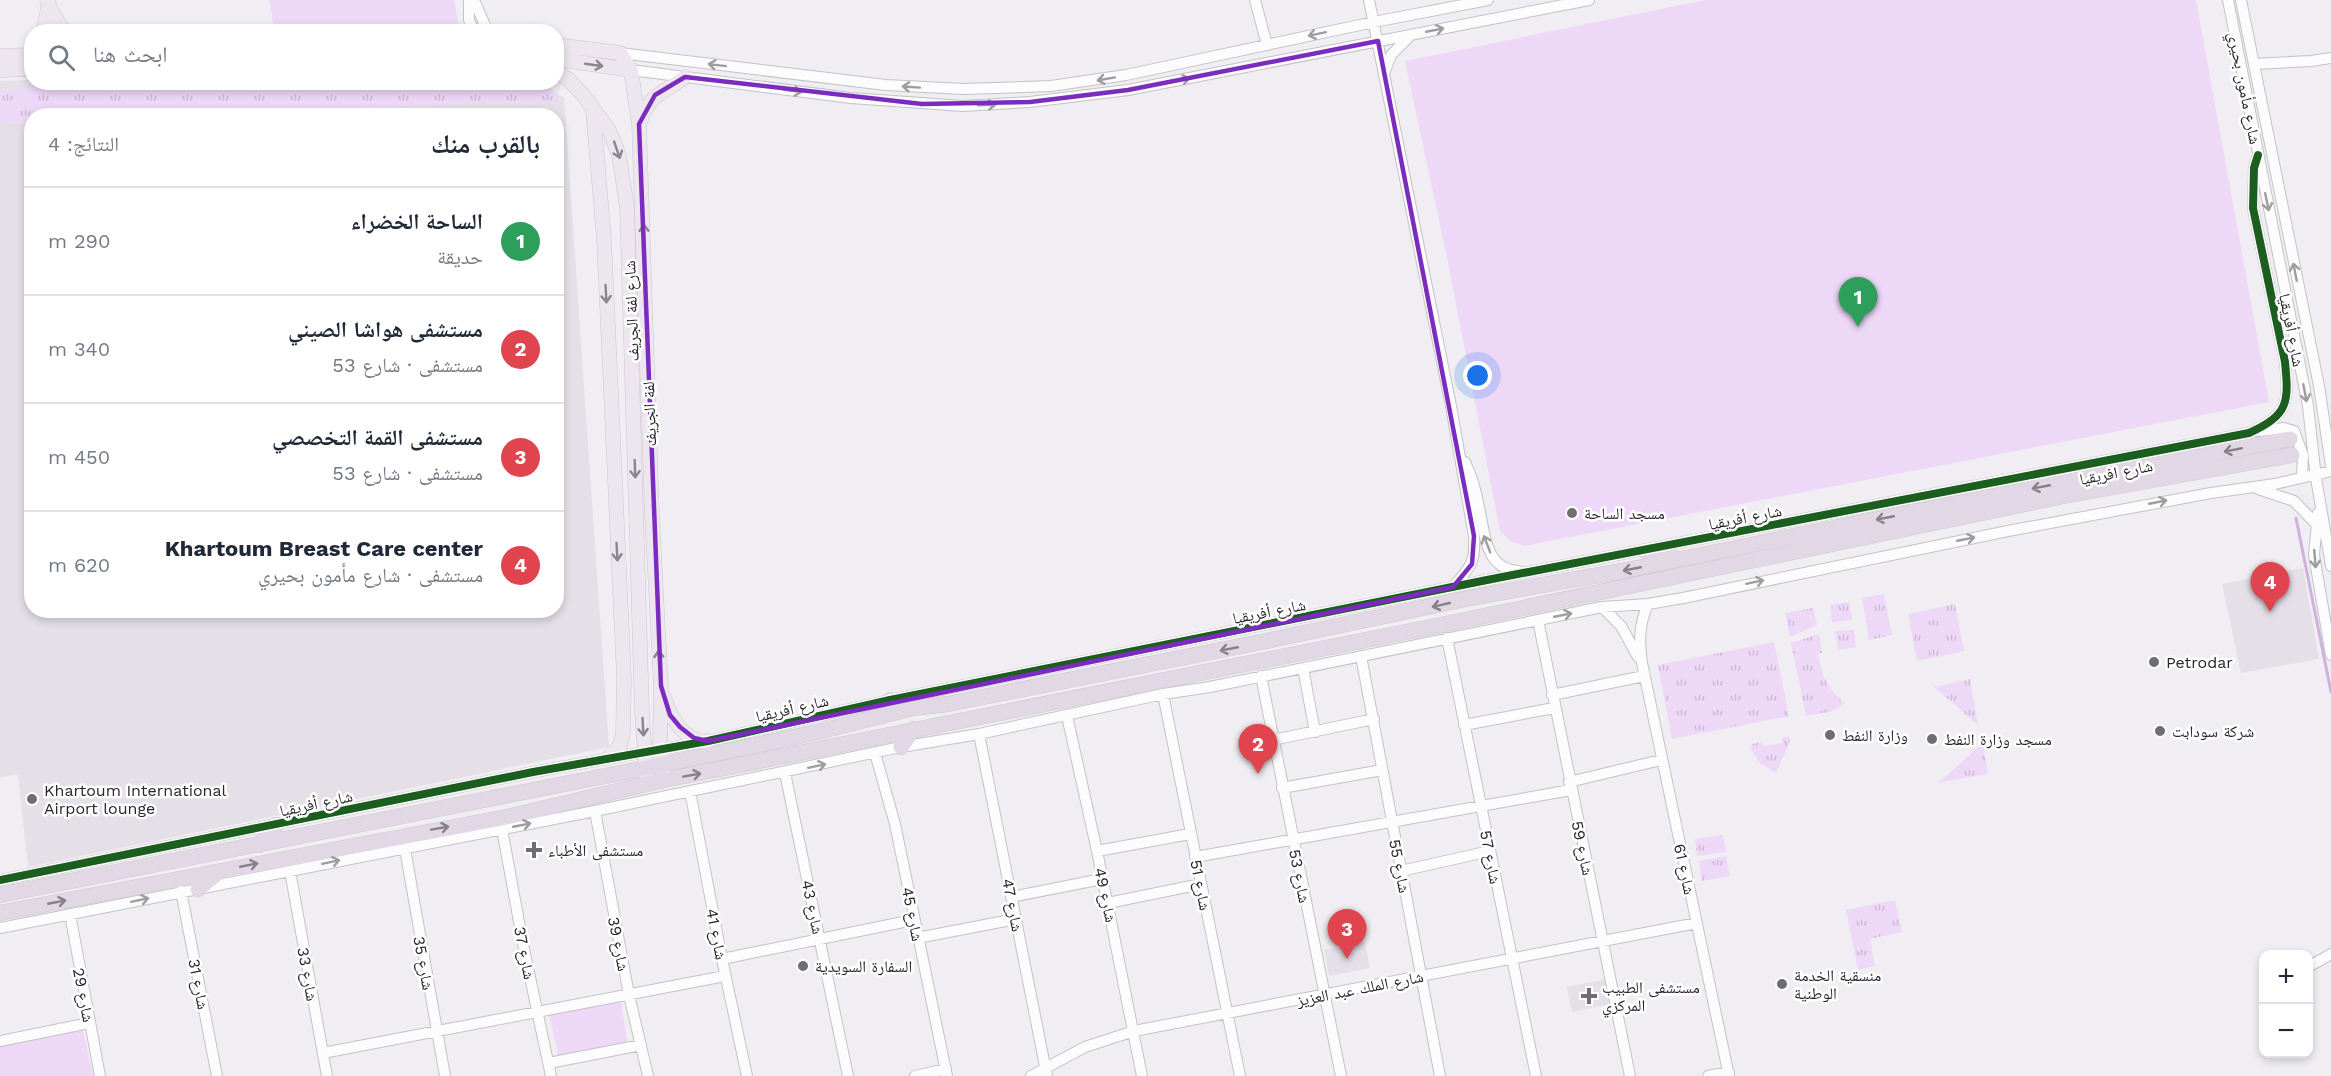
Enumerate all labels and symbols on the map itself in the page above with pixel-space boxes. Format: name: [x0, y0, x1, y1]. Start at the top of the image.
one-way arrow: [1425, 24, 1445, 35]
one-way arrow: [1308, 29, 1327, 40]
street label: شارع مأمون بحيري: [2221, 30, 2265, 146]
one-way arrow: [583, 59, 603, 70]
one-way arrow: [708, 60, 728, 71]
one-way arrow: [1096, 74, 1116, 85]
one-way arrow: [1170, 74, 1190, 85]
one-way arrow: [902, 81, 922, 92]
one-way arrow: [783, 86, 803, 97]
one-way arrow: [977, 99, 997, 111]
one-way arrow: [612, 140, 623, 159]
one-way arrow: [2262, 191, 2273, 211]
one-way arrow: [638, 223, 649, 243]
street label: شارع لفة الجريف: [620, 260, 644, 362]
one-way arrow: [2289, 263, 2300, 282]
pin: 1: [1838, 278, 1878, 327]
one-way arrow: [601, 284, 612, 304]
street label: شارع أفريقيا: [2274, 292, 2308, 369]
your location: [1463, 361, 1492, 390]
street label: لفة الجريف: [639, 381, 660, 447]
one-way arrow: [2300, 383, 2311, 402]
one-way arrow: [2224, 445, 2243, 456]
street label: شارع افريقيا: [2078, 456, 2155, 490]
one-way arrow: [629, 459, 641, 479]
one-way arrow: [2032, 482, 2052, 493]
one-way arrow: [2147, 496, 2167, 507]
street label: شارع أفريقيا: [1707, 501, 1784, 535]
place label: مسجد الساحة: [1584, 504, 1665, 523]
marker: مسجد الساحة: [1565, 506, 1579, 520]
one-way arrow: [1876, 513, 1895, 524]
one-way arrow: [1956, 533, 1976, 544]
one-way arrow: [1481, 535, 1492, 554]
one-way arrow: [612, 542, 623, 562]
one-way arrow: [2310, 549, 2321, 569]
pin: 4: [2250, 562, 2290, 612]
one-way arrow: [1623, 564, 1643, 575]
one-way arrow: [1745, 576, 1764, 588]
street label: شارع أفريقيا: [1231, 595, 1308, 629]
one-way arrow: [1431, 600, 1451, 611]
one-way arrow: [1552, 609, 1572, 620]
one-way arrow: [1220, 644, 1239, 655]
one-way arrow: [654, 649, 665, 669]
place label: Petrodar: [2166, 653, 2233, 672]
marker: Petrodar: [2147, 655, 2161, 669]
street label: شارع أفريقيا: [754, 691, 831, 727]
one-way arrow: [637, 717, 648, 737]
place label: شركة سودابت: [2172, 722, 2254, 741]
pin: 2: [1238, 724, 1278, 774]
marker: شركة سودابت: [2153, 724, 2167, 738]
place label: وزارة النفط: [1842, 726, 1908, 745]
marker: وزارة النفط: [1823, 728, 1837, 742]
place label: مسجد وزارة النفط: [1944, 730, 2052, 749]
marker: مسجد وزارة النفط: [1925, 732, 1939, 746]
one-way arrow: [806, 760, 826, 771]
one-way arrow: [682, 769, 702, 780]
place label: Khartoum International Airport lounge: [44, 781, 226, 818]
street label: شارع أفريقيا: [278, 786, 355, 821]
marker: Khartoum International Airport lounge: [25, 792, 39, 806]
one-way arrow: [512, 819, 532, 830]
street label: شارع 59: [1567, 819, 1598, 877]
one-way arrow: [430, 823, 450, 834]
street label: شارع 57: [1475, 829, 1505, 886]
street label: شارع 55: [1384, 838, 1414, 895]
marker: مستشفی الأطباء: [525, 841, 543, 859]
place label: مستشفی الأطباء: [548, 841, 643, 861]
street label: شارع 61: [1669, 842, 1699, 897]
street label: شارع 53: [1284, 848, 1314, 905]
one-way arrow: [321, 856, 340, 868]
street label: شارع 51: [1185, 858, 1215, 912]
one-way arrow: [238, 859, 258, 870]
street label: شارع 49: [1089, 866, 1121, 924]
street label: شارع 47: [997, 877, 1027, 934]
street label: شارع 43: [797, 878, 828, 936]
street label: شارع 45: [897, 885, 927, 943]
one-way arrow: [129, 894, 149, 905]
one-way arrow: [47, 897, 67, 908]
street label: شارع 41: [701, 907, 731, 961]
pin: 3: [1328, 910, 1366, 959]
street label: شارع 39: [603, 915, 633, 973]
street label: شارع 37: [509, 925, 539, 981]
street label: شارع 35: [408, 935, 438, 992]
street label: شارع 33: [292, 946, 322, 1003]
street label: شارع 31: [183, 957, 213, 1011]
place label: السفارة السويدية: [815, 957, 912, 976]
marker: السفارة السويدية: [796, 959, 810, 973]
street label: شارع 29: [68, 966, 98, 1024]
place label: منسقية الخدمة الوطنية: [1794, 966, 1881, 1003]
street label: شارع الملك عبد العزيز: [1294, 967, 1425, 1011]
marker: منسقية الخدمة الوطنية: [1775, 977, 1789, 991]
place label: مستشفى الطبيب المركزي: [1602, 978, 1700, 1018]
marker: مستشفى الطبيب المركزي: [1580, 987, 1598, 1005]

